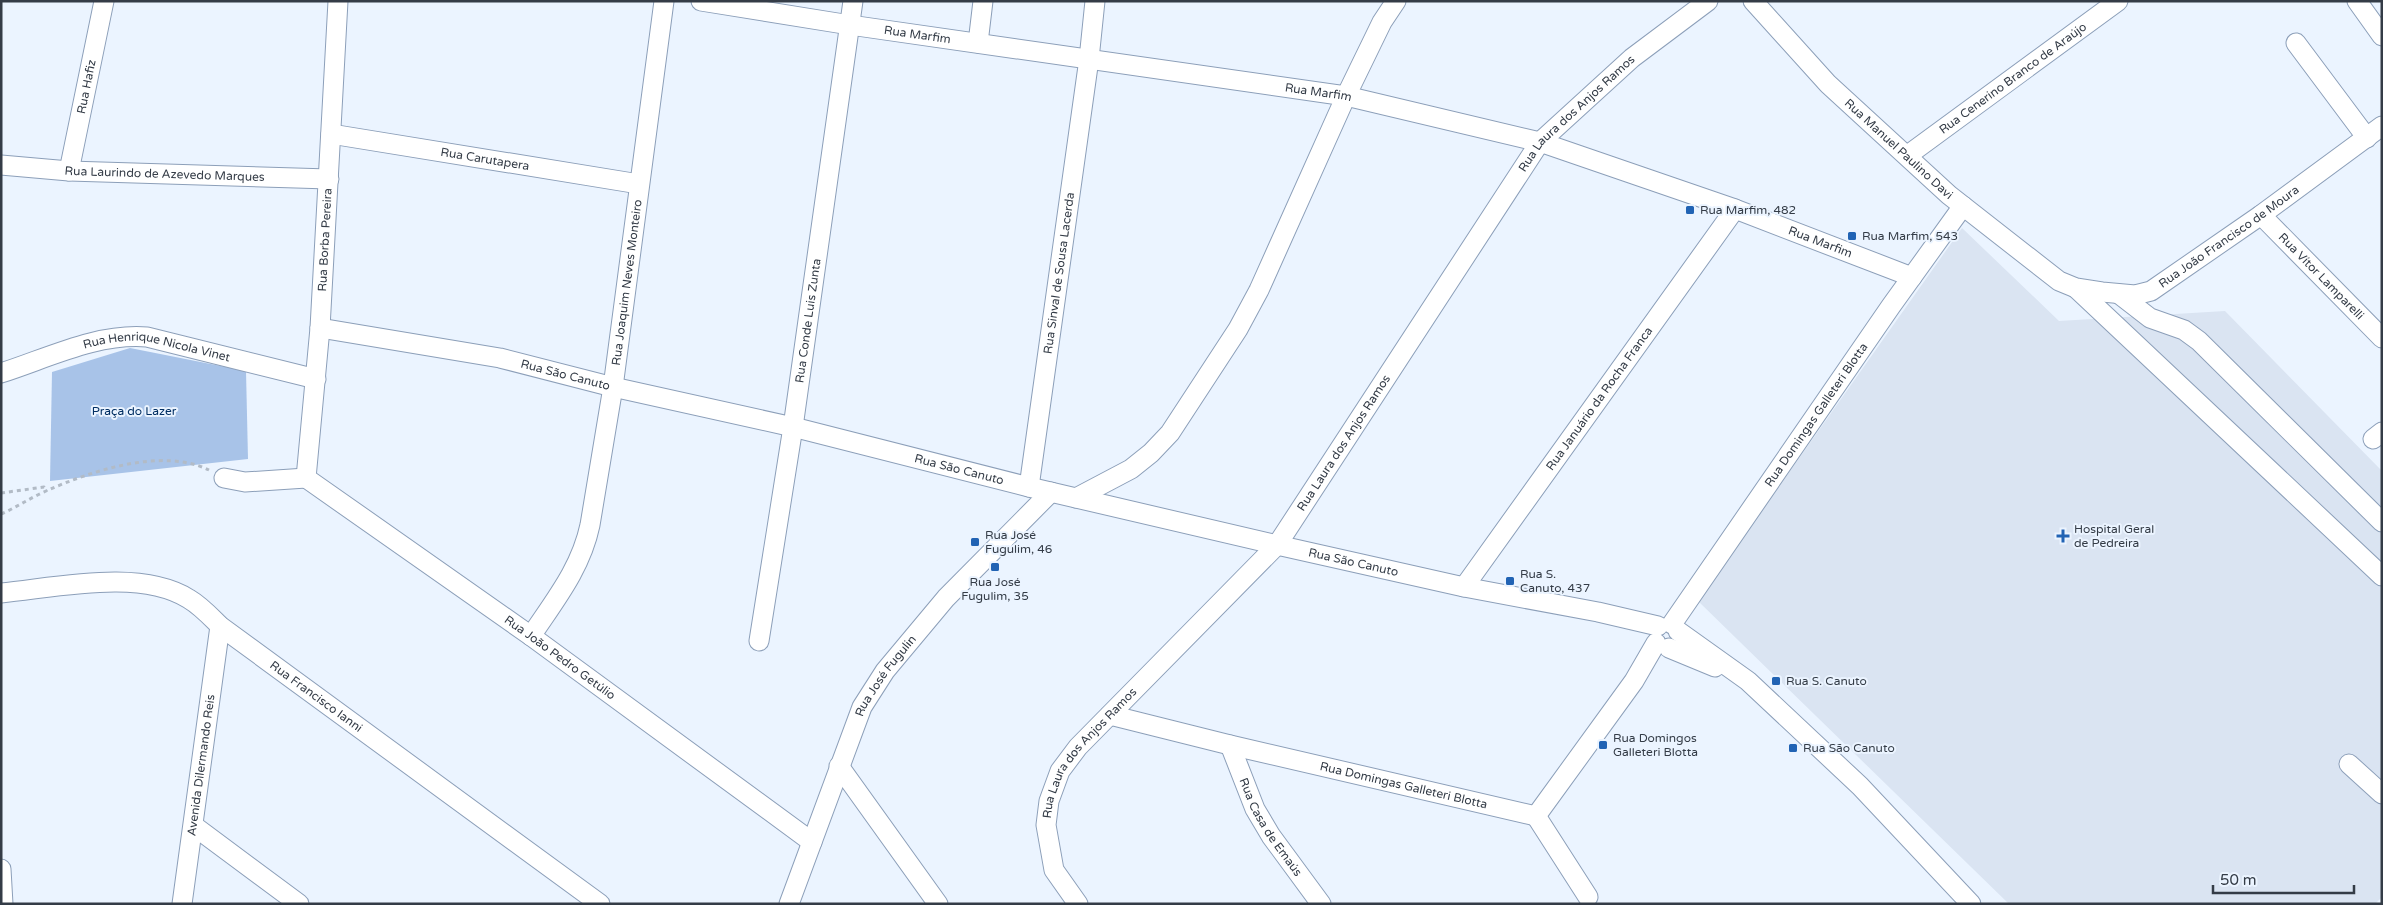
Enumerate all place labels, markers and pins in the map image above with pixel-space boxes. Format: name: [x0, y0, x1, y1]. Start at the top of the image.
place label: Rua Marfim, 482: [1700, 203, 1796, 217]
marker: Rua Marfim, 482: [1684, 204, 1696, 216]
place label: Rua Marfim, 543: [1862, 229, 1958, 243]
marker: Rua Marfim, 543: [1846, 230, 1858, 242]
place label: Hospital Geral de Pedreira: [2074, 522, 2154, 550]
place label: Rua José Fugulim, 46: [985, 528, 1052, 556]
marker: Hospital Geral de Pedreira: [2056, 529, 2070, 543]
marker: Rua José Fugulim, 46: [969, 536, 981, 548]
marker: Rua José Fugulim, 35: [989, 561, 1001, 573]
place label: Rua S. Canuto, 437: [1520, 567, 1590, 595]
place label: Rua José Fugulim, 35: [961, 575, 1029, 603]
marker: Rua S. Canuto, 437: [1504, 575, 1516, 587]
place label: Rua S. Canuto: [1786, 674, 1867, 688]
marker: Rua S. Canuto: [1770, 675, 1782, 687]
place label: Rua Domingos Galleteri Blotta: [1613, 731, 1698, 759]
marker: Rua Domingos Galleteri Blotta: [1597, 739, 1609, 751]
place label: Rua São Canuto: [1803, 741, 1895, 755]
marker: Rua São Canuto: [1787, 742, 1799, 754]

